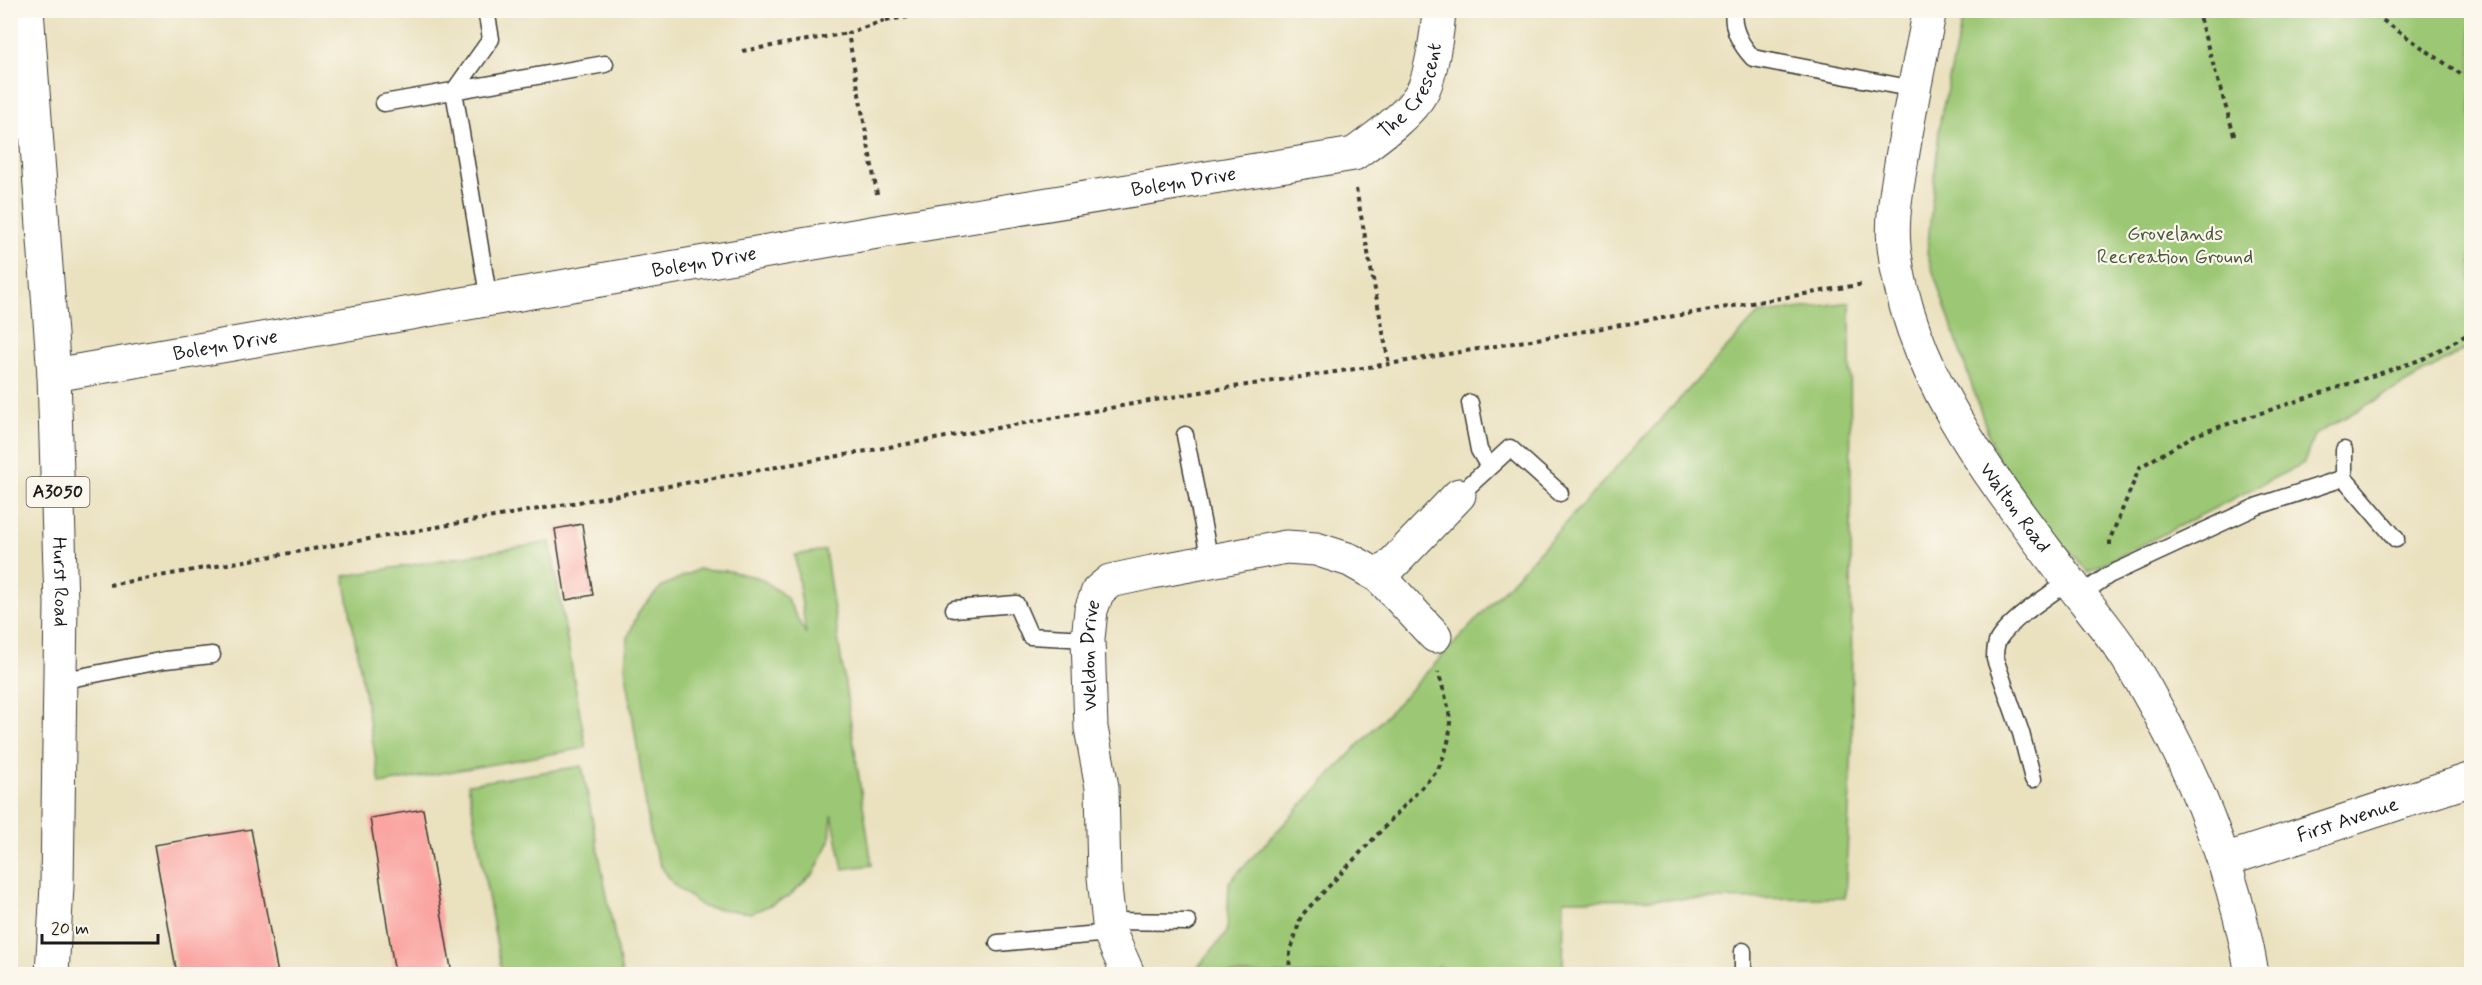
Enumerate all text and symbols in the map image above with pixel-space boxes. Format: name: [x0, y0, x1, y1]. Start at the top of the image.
street label: The Crescent: [1372, 41, 1448, 145]
street label: Boleyn Drive: [1129, 160, 1238, 204]
park label: Grovelands Recreation Ground: [2097, 221, 2253, 271]
street label: Boleyn Drive: [650, 240, 759, 284]
street label: Boleyn Drive: [171, 323, 280, 368]
street label: Walton Road: [1973, 457, 2057, 558]
road number: A3050: [26, 477, 90, 507]
street label: Hurst Road: [45, 536, 75, 627]
street label: Weldon Drive: [1074, 595, 1107, 711]
street label: First Avenue: [2293, 791, 2402, 849]
scale bar: [42, 907, 158, 945]
text: 20 m: [51, 917, 89, 941]

